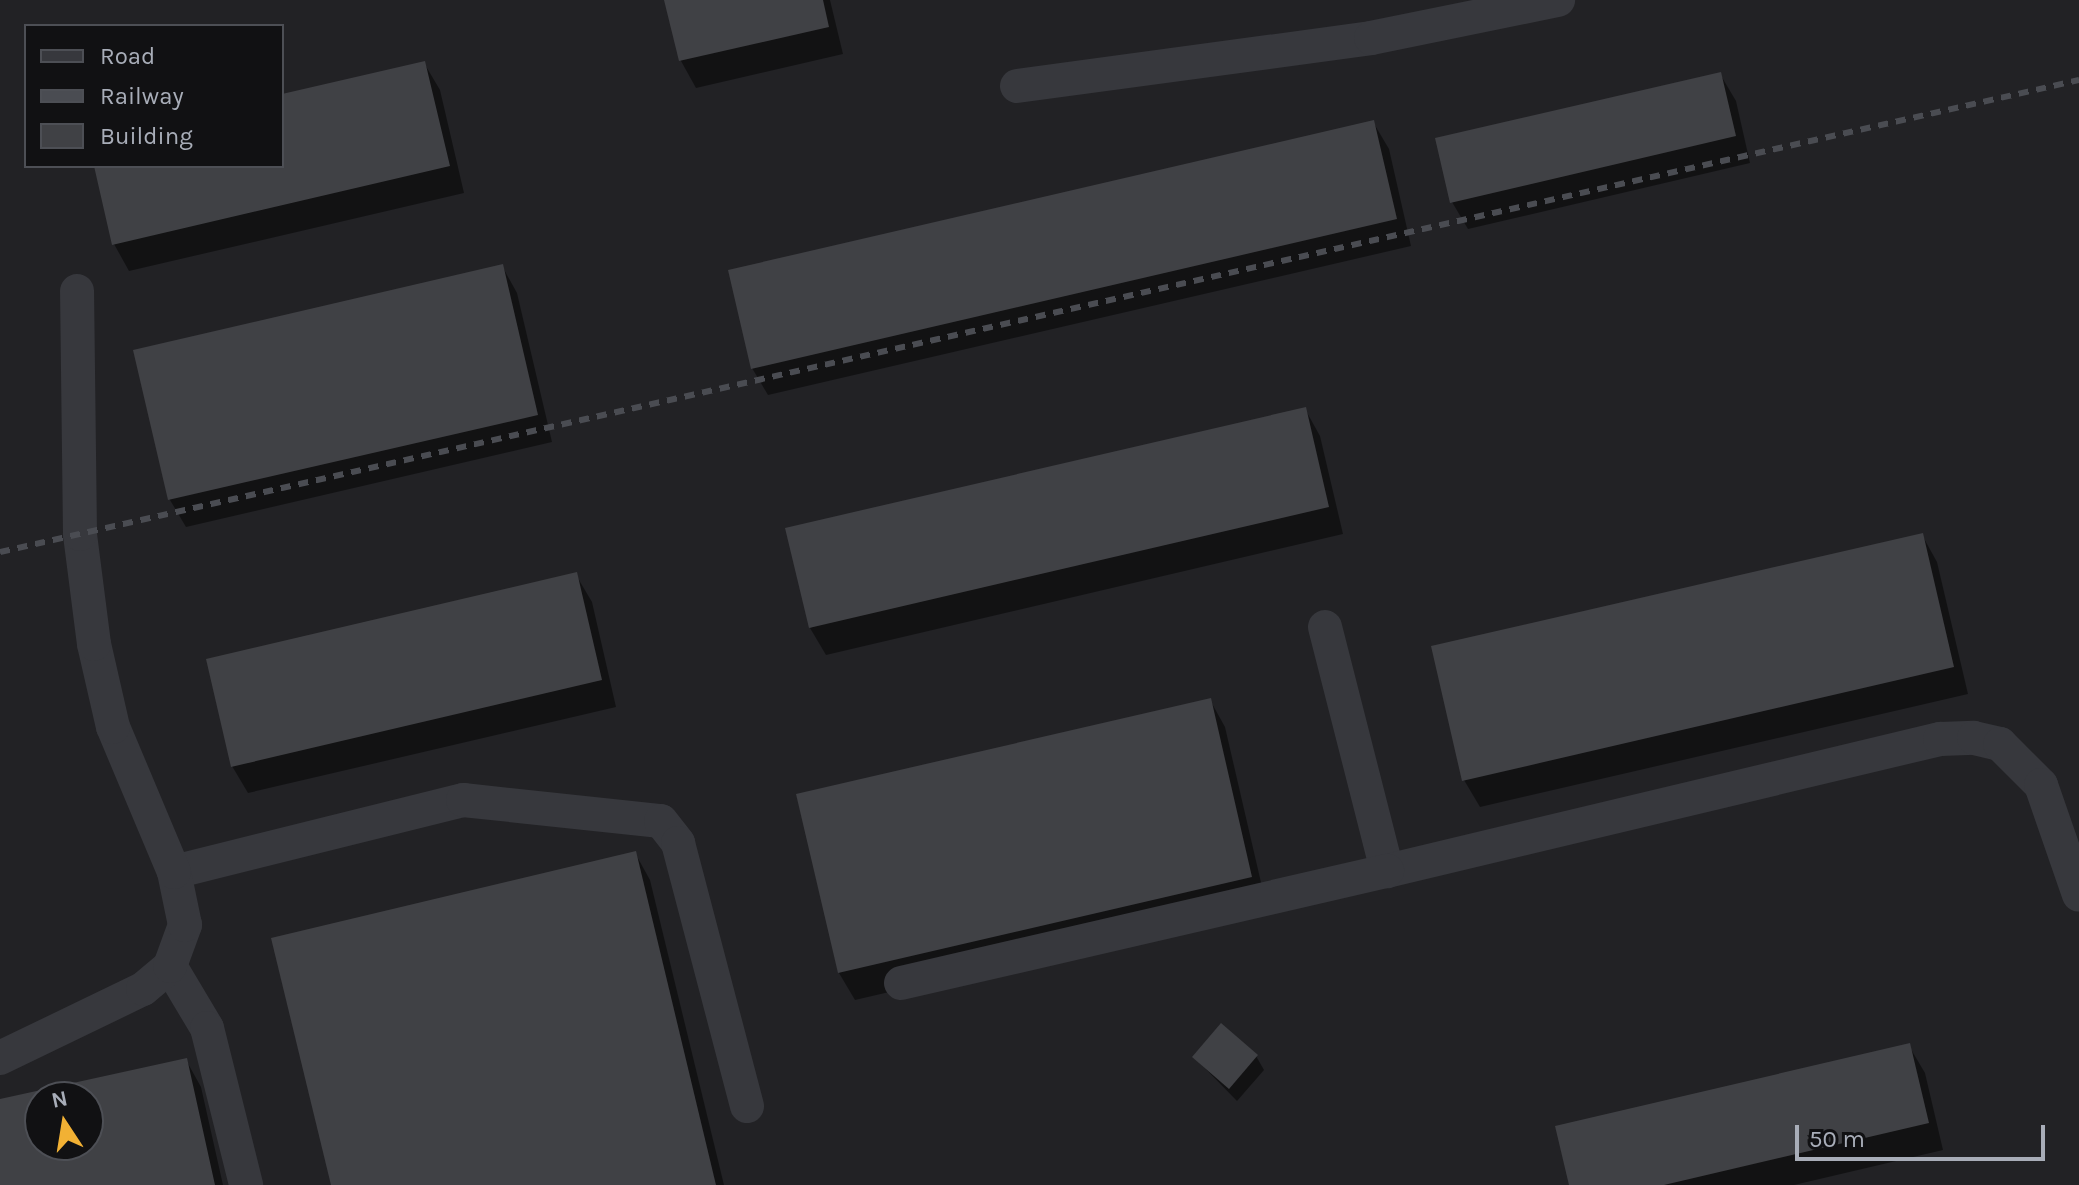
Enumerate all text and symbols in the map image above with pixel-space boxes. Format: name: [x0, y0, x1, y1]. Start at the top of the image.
legend: [24, 24, 284, 168]
text: Road: [100, 42, 155, 70]
text: Railway: [100, 82, 184, 110]
text: Building: [100, 122, 193, 150]
north arrow: [24, 1081, 104, 1161]
text: N: [49, 1085, 70, 1114]
scale bar: [1799, 1109, 2049, 1159]
text: 50 m: [1809, 1125, 1865, 1153]

